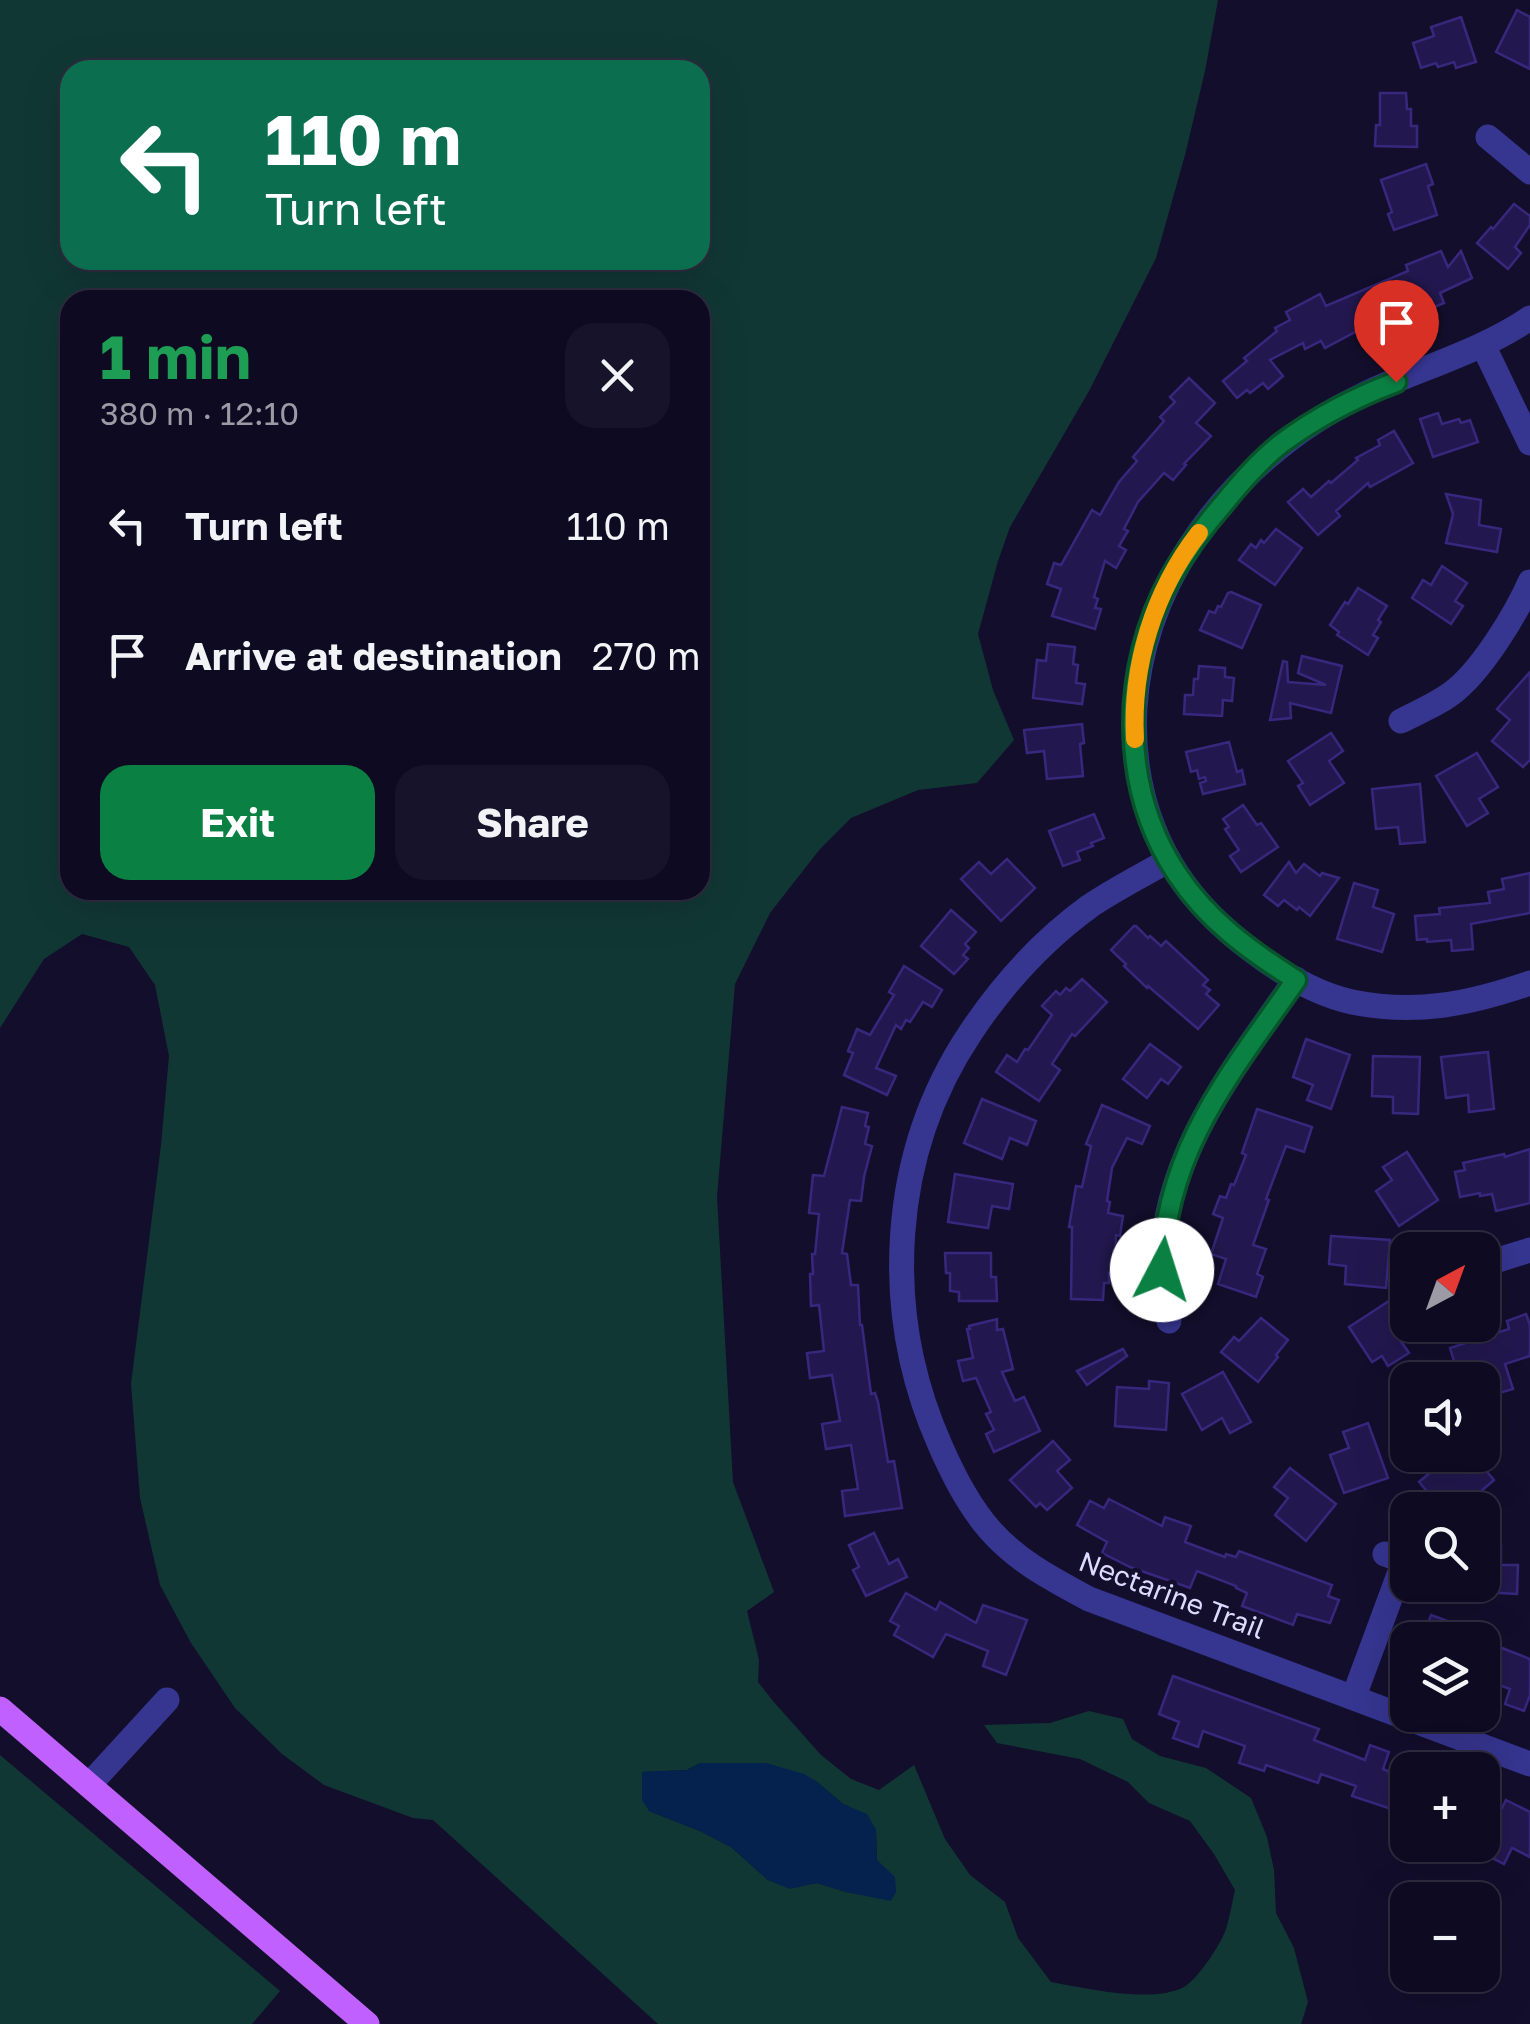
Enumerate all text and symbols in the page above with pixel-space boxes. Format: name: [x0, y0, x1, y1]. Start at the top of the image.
text: 110 m: [265, 96, 461, 180]
icon: left: [100, 100, 230, 230]
text: Turn left: [265, 181, 447, 235]
pin: [1354, 280, 1439, 383]
icon: arrive: [1369, 295, 1424, 350]
text: 1 min: [100, 320, 251, 392]
button: close: [565, 323, 670, 428]
text: 380 m · 12:10: [100, 394, 299, 432]
icon: left: [100, 498, 155, 553]
text: Turn left: [185, 503, 343, 548]
text: 110 m: [566, 503, 670, 548]
icon: arrive: [100, 628, 155, 683]
text: Arrive at destination: [185, 633, 562, 678]
text: 270 m: [592, 633, 701, 678]
button: Exit: [100, 765, 375, 880]
button: Share: [395, 765, 670, 880]
position arrow: [1110, 1218, 1214, 1322]
north arrow: [1390, 1232, 1500, 1342]
map controls: [1390, 1232, 1500, 1992]
button: sound: [1390, 1362, 1500, 1472]
button: search: [1390, 1492, 1500, 1602]
street label: Nectarine Trail: [1075, 1544, 1270, 1645]
button: layers: [1390, 1622, 1500, 1732]
button: +: [1390, 1752, 1500, 1862]
button: −: [1390, 1882, 1500, 1992]

